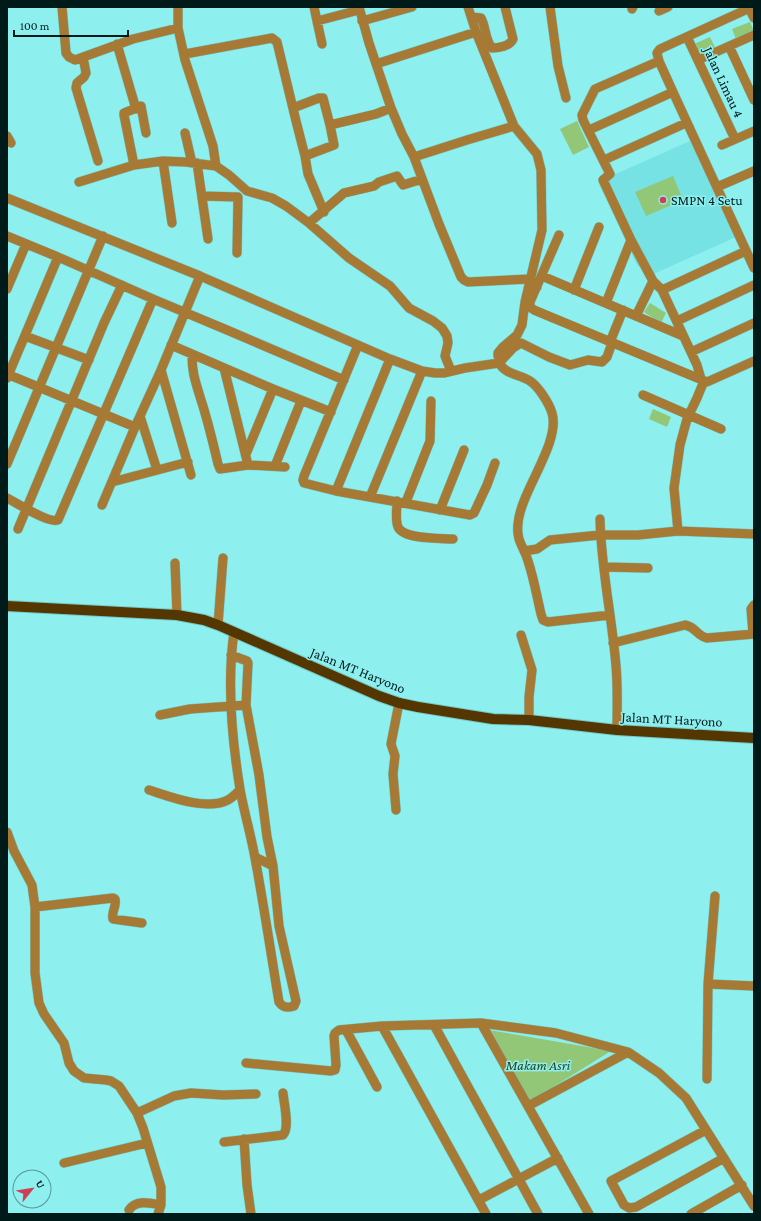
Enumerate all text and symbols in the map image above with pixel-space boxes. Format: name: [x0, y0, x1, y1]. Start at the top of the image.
scale bar: [14, 12, 128, 38]
text: 100 m: [20, 19, 50, 33]
street label: Jalan Limau 4: [700, 42, 747, 120]
place label: SMPN 4 Setu: [671, 192, 743, 208]
marker: SMPN 4 Setu: [658, 195, 668, 205]
street label: Jalan MT Haryono: [306, 643, 408, 696]
street label: Jalan MT Haryono: [619, 708, 723, 730]
park label: Makam Asri: [505, 1057, 571, 1073]
north arrow: [12, 1169, 52, 1209]
text: U: [34, 1178, 48, 1191]

